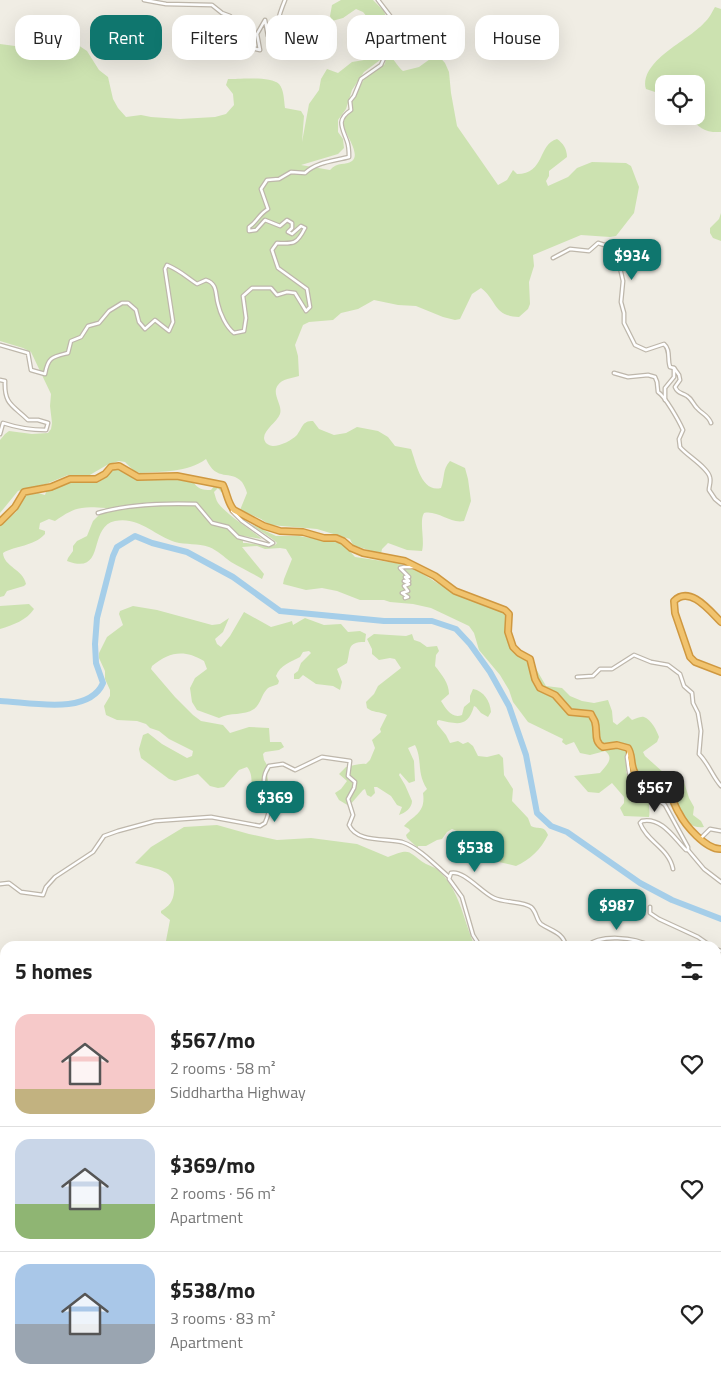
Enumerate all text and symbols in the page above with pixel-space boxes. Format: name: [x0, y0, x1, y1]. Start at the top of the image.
chip: Buy: [15, 15, 80, 60]
chip: Rent: [90, 15, 162, 60]
chip: Filters: [172, 15, 256, 60]
chip: New: [266, 15, 337, 60]
chip: Apartment: [347, 15, 465, 60]
chip: House: [475, 15, 559, 60]
map controls: [655, 75, 705, 125]
button: locate: [655, 75, 705, 125]
pin: $934: [602, 238, 662, 281]
text: $934: [614, 243, 650, 267]
pin: $567: [625, 770, 685, 813]
text: $567: [637, 775, 673, 799]
pin: $369: [245, 780, 305, 823]
text: $369: [257, 785, 293, 809]
pin: $538: [445, 830, 505, 873]
text: $538: [457, 835, 493, 859]
pin: $987: [587, 888, 647, 931]
text: $987: [599, 893, 635, 917]
text: 5 homes: [15, 955, 92, 987]
icon: filters: [678, 957, 706, 985]
text: $567/mo: [170, 1024, 255, 1056]
icon: home: [55, 1034, 115, 1094]
icon: heart: [678, 1050, 706, 1078]
text: 2 rooms · 58 m²: [170, 1056, 275, 1080]
text: Siddhartha Highway: [170, 1080, 306, 1104]
text: $369/mo: [170, 1149, 255, 1181]
icon: home: [55, 1159, 115, 1219]
icon: heart: [678, 1175, 706, 1203]
text: 2 rooms · 56 m²: [170, 1181, 275, 1205]
text: Apartment: [170, 1205, 243, 1229]
text: $538/mo: [170, 1274, 255, 1306]
icon: home: [55, 1284, 115, 1344]
icon: heart: [678, 1300, 706, 1328]
text: 3 rooms · 83 m²: [170, 1306, 275, 1330]
text: Apartment: [170, 1330, 243, 1354]

